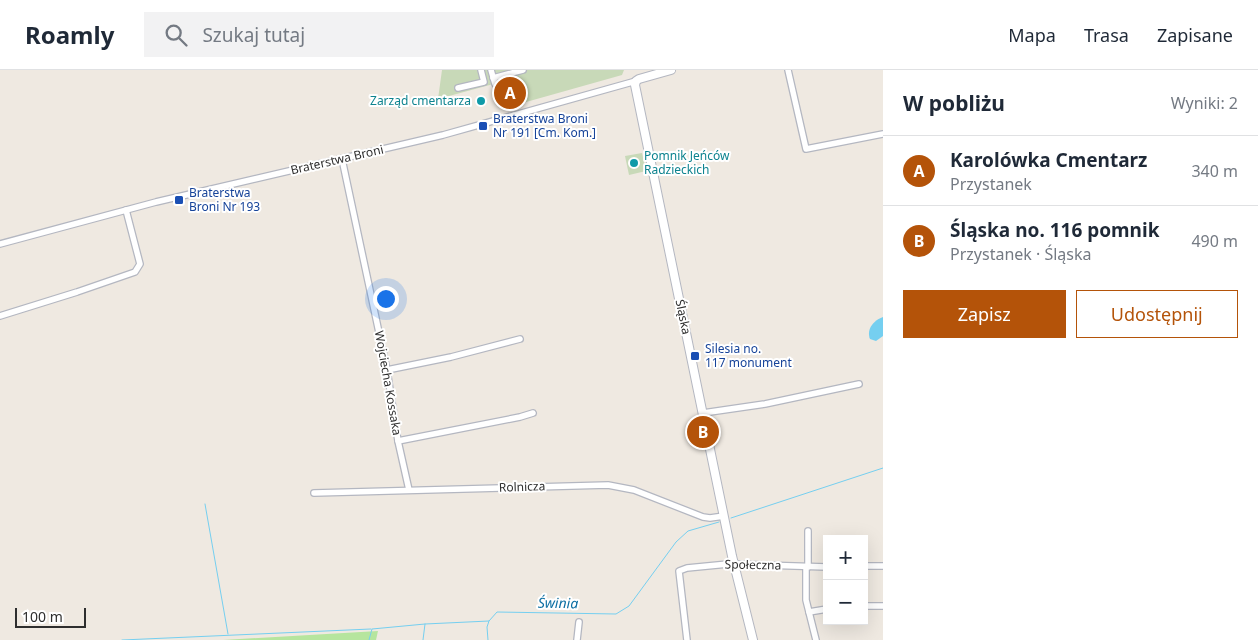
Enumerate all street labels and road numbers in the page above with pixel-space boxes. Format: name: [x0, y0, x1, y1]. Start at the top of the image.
street label: Braterstwa Broni: [289, 141, 385, 178]
street label: Śląska: [672, 298, 695, 336]
street label: Wojciecha Kossaka: [371, 329, 406, 437]
street label: Rolnicza: [498, 477, 545, 496]
street label: Społeczna: [725, 556, 781, 573]

